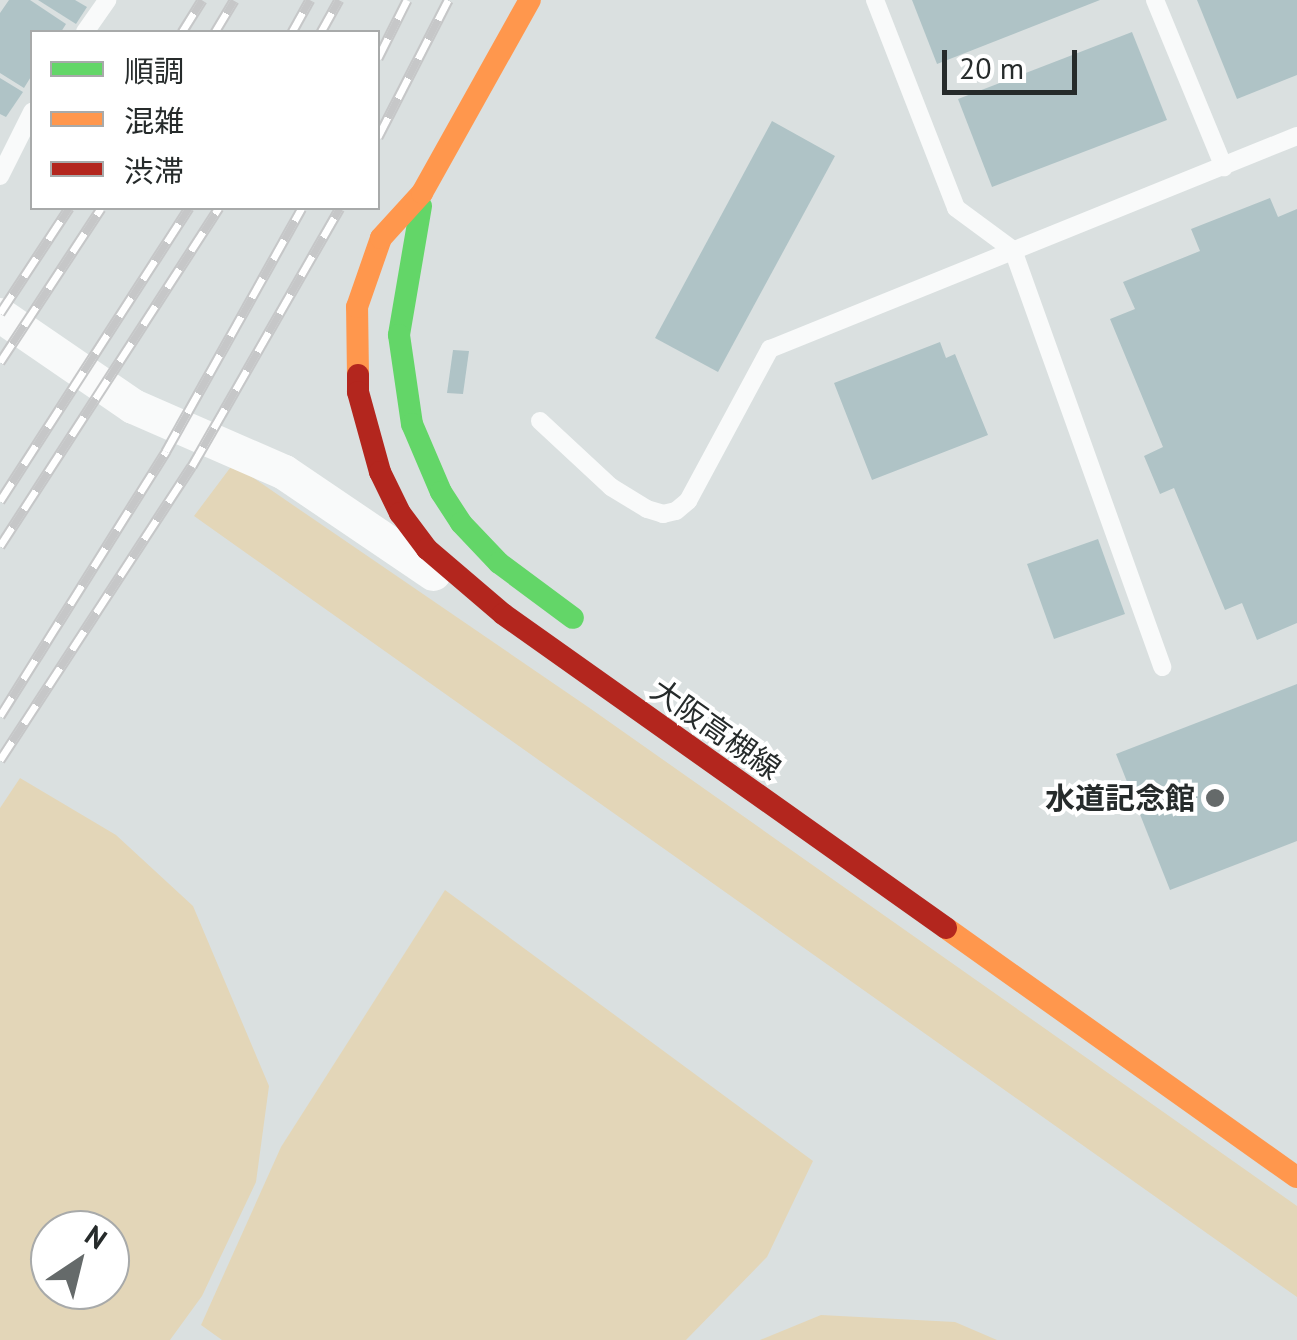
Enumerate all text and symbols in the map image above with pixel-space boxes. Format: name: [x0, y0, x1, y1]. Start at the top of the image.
legend: [30, 30, 380, 210]
scale bar: [947, 30, 1082, 92]
text: 20 m: [959, 48, 1024, 87]
text: 順調: [124, 51, 184, 90]
text: 混雑: [124, 101, 184, 140]
text: 渋滞: [124, 151, 184, 190]
street label: 大阪高槻線: [644, 671, 788, 787]
place label: 水道記念館: [1045, 780, 1195, 816]
marker: 水道記念館: [1204, 787, 1226, 809]
north arrow: [30, 1210, 130, 1310]
text: N: [78, 1216, 114, 1257]

